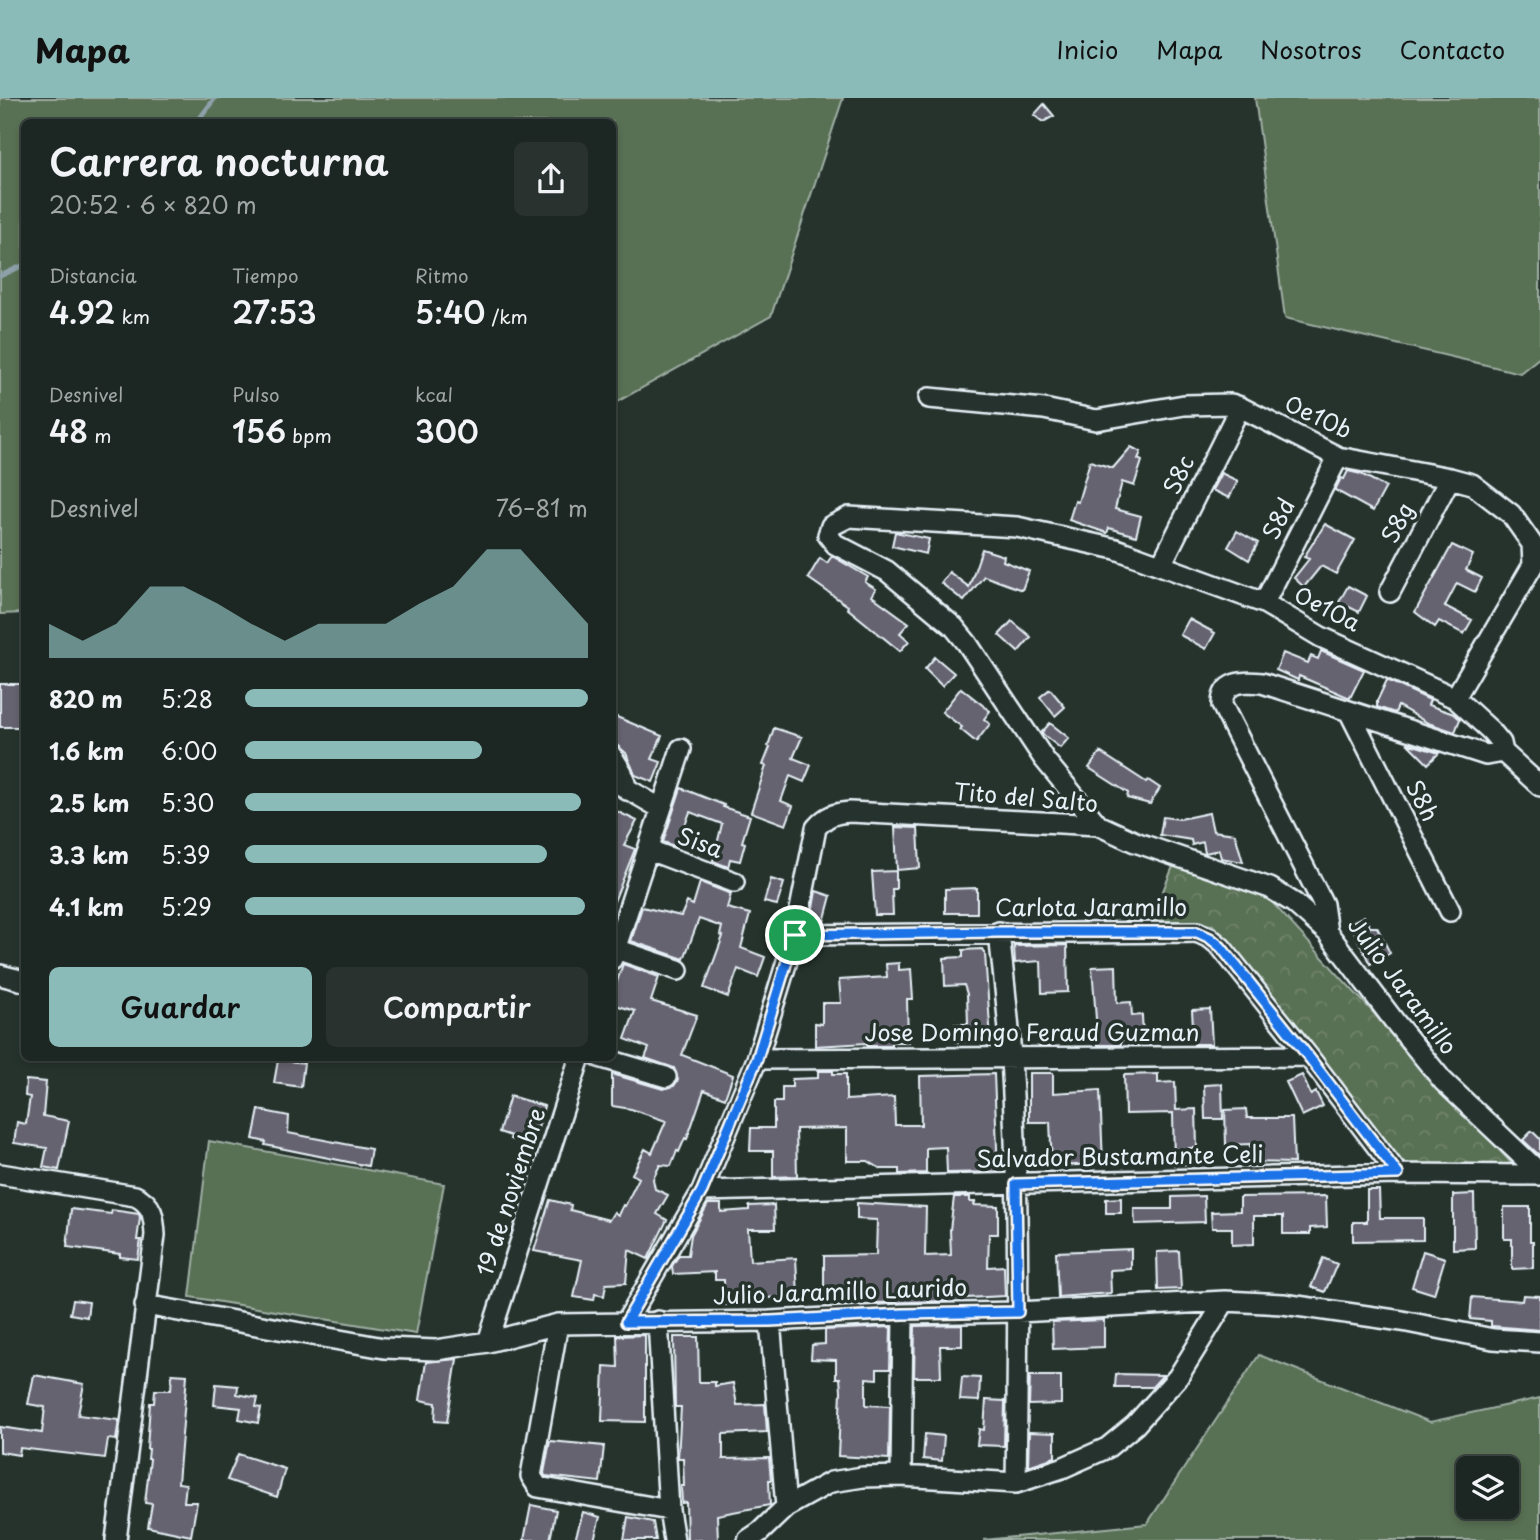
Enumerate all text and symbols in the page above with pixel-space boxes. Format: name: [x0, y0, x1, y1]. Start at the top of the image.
text: Mapa: [35, 24, 130, 74]
text: Inicio: [1057, 31, 1118, 67]
text: Mapa: [1156, 31, 1222, 67]
text: Nosotros: [1260, 31, 1362, 67]
text: Contacto: [1400, 31, 1505, 67]
text: Carrera nocturna: [49, 132, 389, 189]
button: share: [514, 142, 588, 216]
text: 20:52 · 6 × 820 m: [49, 187, 257, 222]
text: Distancia: [49, 261, 137, 289]
text: Tiempo: [232, 261, 299, 289]
text: Ritmo: [415, 261, 469, 289]
text: 4.92: [49, 289, 115, 334]
text: 27:53: [232, 289, 316, 334]
text: 5:40: [415, 289, 485, 334]
text: km: [115, 302, 150, 330]
text: /km: [485, 302, 528, 330]
text: Desnivel: [49, 380, 123, 408]
text: Pulso: [232, 380, 280, 408]
text: kcal: [415, 380, 453, 408]
street label: Oe10b: [1279, 385, 1358, 447]
text: 48: [49, 408, 88, 453]
text: 156: [232, 408, 286, 453]
text: 300: [415, 408, 479, 453]
text: m: [88, 421, 112, 449]
text: bpm: [286, 421, 332, 449]
street label: S8c: [1153, 449, 1202, 500]
text: Desnivel: [49, 490, 139, 525]
text: 76–81 m: [496, 490, 588, 525]
street label: S8d: [1252, 492, 1303, 545]
street label: S8g: [1371, 496, 1422, 549]
street label: Oe10a: [1288, 576, 1368, 640]
text: 820 m: [49, 681, 123, 716]
text: 5:28: [161, 681, 213, 716]
text: 1.6 km: [49, 733, 124, 768]
text: 6:00: [161, 733, 217, 768]
street label: Tito del Salto: [953, 773, 1100, 820]
street label: S8h: [1398, 773, 1449, 827]
text: 2.5 km: [49, 785, 129, 820]
text: 5:30: [161, 785, 214, 820]
street label: Sisa: [673, 817, 729, 866]
text: 3.3 km: [49, 837, 129, 872]
text: 5:39: [161, 837, 211, 872]
text: 4.1 km: [49, 889, 124, 924]
text: 5:29: [161, 889, 212, 924]
street label: Carlota Jaramillo: [995, 889, 1187, 924]
pin: [765, 905, 825, 965]
street label: Julio Jaramillo: [1340, 909, 1467, 1061]
icon: arrive: [776, 916, 814, 954]
button: Guardar: [49, 967, 312, 1047]
button: Compartir: [326, 967, 588, 1047]
street label: Jose Domingo Feraud Guzman: [865, 1014, 1199, 1049]
street label: 19 de noviembre: [466, 1103, 553, 1280]
street label: Salvador Bustamante Celi: [976, 1135, 1264, 1176]
street label: Julio Jaramillo Laurido: [712, 1269, 968, 1312]
map controls: [1456, 1456, 1519, 1519]
button: layers: [1456, 1456, 1519, 1519]

